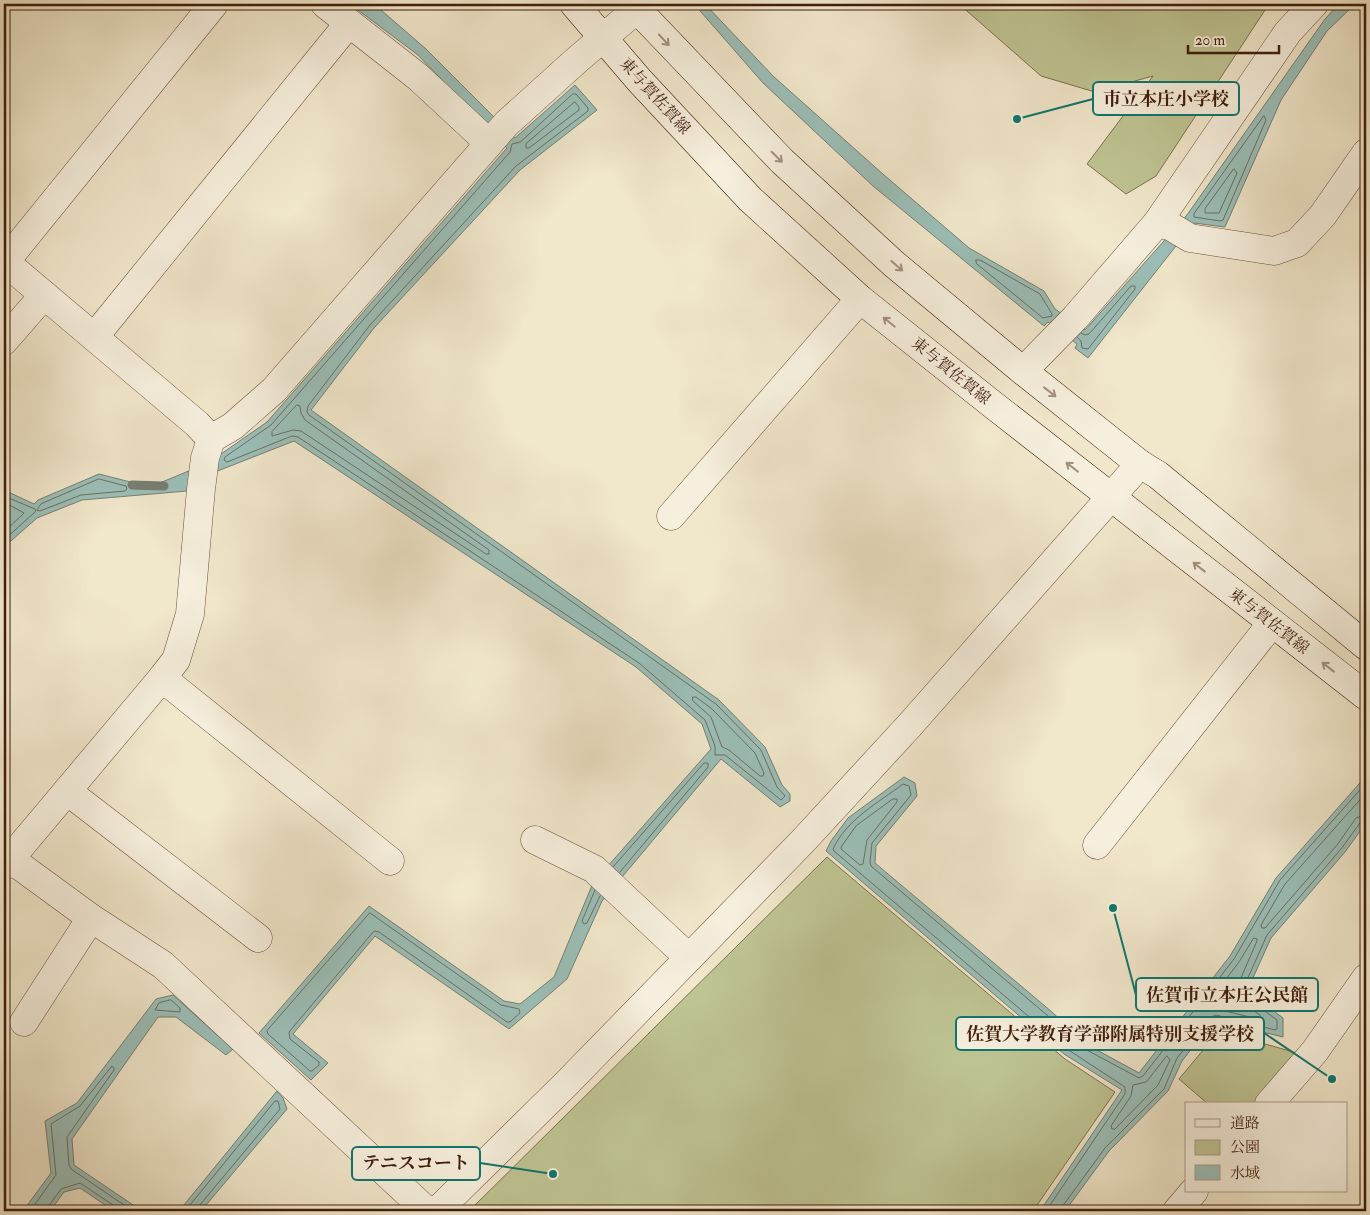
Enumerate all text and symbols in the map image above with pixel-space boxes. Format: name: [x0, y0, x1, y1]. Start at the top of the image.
scale bar: [1188, 22, 1279, 54]
text: 20 m: [1195, 31, 1225, 50]
one-way arrow: [658, 33, 670, 46]
street label: 東与賀佐賀線: [615, 54, 695, 138]
callout: 市立本庄小学校: [1093, 82, 1239, 115]
text: 市立本庄小学校: [1103, 88, 1229, 111]
one-way arrow: [771, 150, 783, 163]
one-way arrow: [891, 260, 904, 272]
one-way arrow: [883, 317, 896, 328]
street label: 東与賀佐賀線: [907, 333, 995, 409]
one-way arrow: [1043, 387, 1057, 397]
one-way arrow: [1065, 461, 1078, 472]
one-way arrow: [1192, 562, 1206, 572]
street label: 東与賀佐賀線: [1225, 584, 1313, 658]
one-way arrow: [1322, 661, 1335, 672]
callout: 佐賀市立本庄公民館: [1136, 978, 1318, 1011]
text: 佐賀市立本庄公民館: [1146, 984, 1308, 1007]
callout: 佐賀大学教育学部附属特別支援学校: [956, 1017, 1264, 1050]
text: 佐賀大学教育学部附属特別支援学校: [966, 1023, 1254, 1046]
legend: [1185, 1102, 1348, 1192]
text: 道路: [1230, 1114, 1260, 1133]
text: 公園: [1230, 1138, 1260, 1157]
callout: テニスコート: [352, 1147, 480, 1180]
text: テニスコート: [362, 1152, 470, 1175]
text: 水域: [1230, 1164, 1260, 1183]

